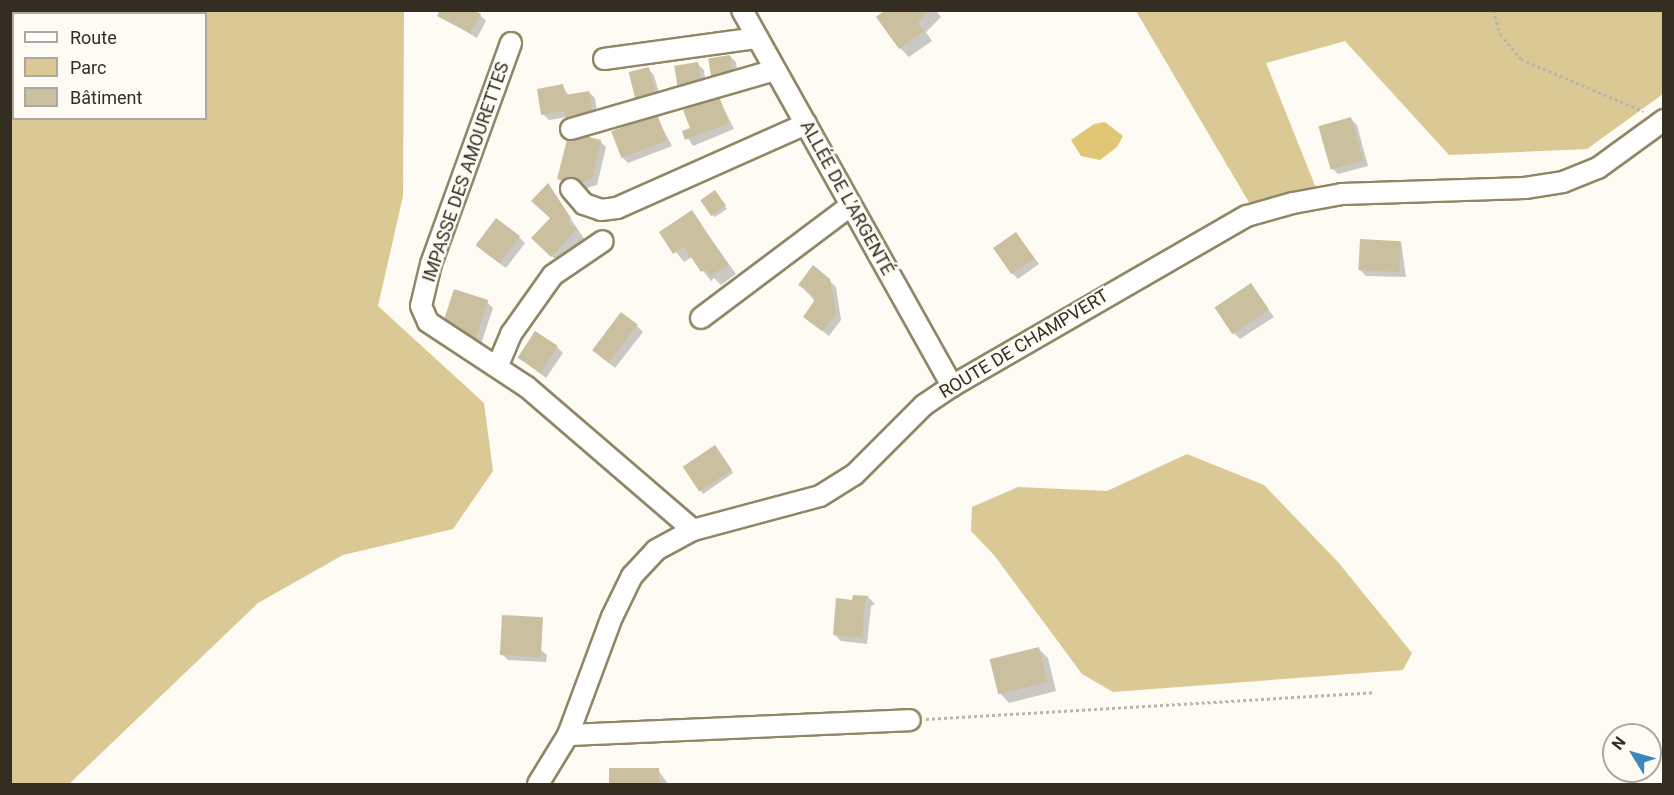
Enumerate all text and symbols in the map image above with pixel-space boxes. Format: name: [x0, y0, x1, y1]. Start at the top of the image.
legend: [12, 12, 207, 120]
text: Route: [70, 27, 117, 48]
text: Parc: [70, 57, 106, 78]
street label: IMPASSE DES AMOURETTES: [418, 59, 514, 285]
text: Bâtiment: [70, 87, 142, 108]
street label: ALLÉE DE L'ARGENTÉ: [796, 117, 898, 279]
street label: ROUTE DE CHAMPVERT: [936, 285, 1112, 403]
north arrow: [1602, 723, 1662, 783]
text: N: [1608, 733, 1630, 753]

